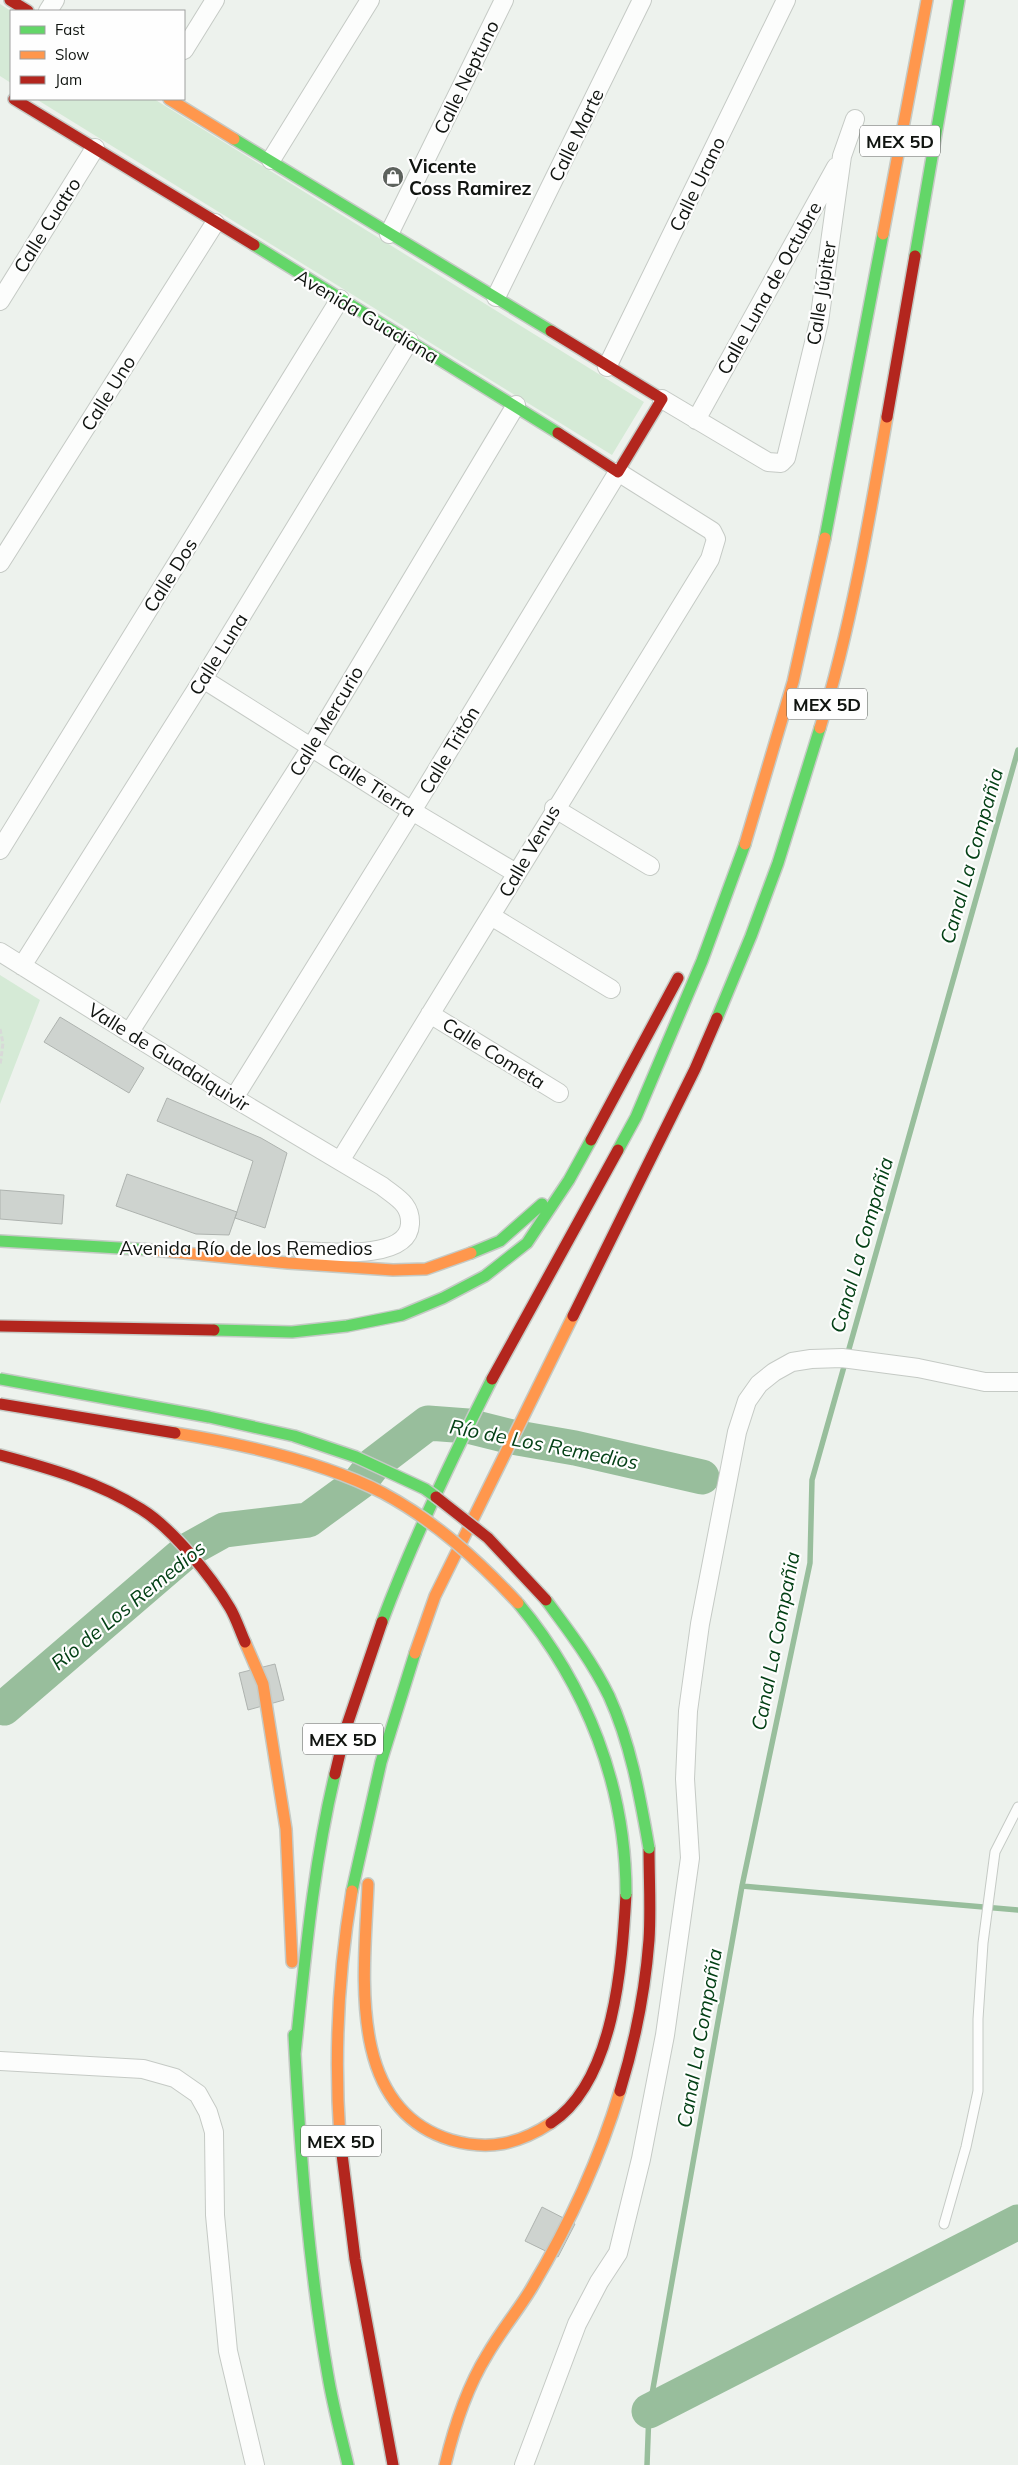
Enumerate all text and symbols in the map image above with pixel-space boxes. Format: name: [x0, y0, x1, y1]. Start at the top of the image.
legend: [10, 10, 185, 100]
street label: Calle Neptuno: [428, 16, 504, 138]
text: Fast: [55, 20, 85, 39]
text: Slow: [55, 45, 89, 64]
text: Jam: [55, 70, 82, 89]
street label: Calle Marte: [543, 85, 609, 185]
road number: MEX 5D: [860, 125, 940, 156]
street label: Calle Urano: [664, 133, 730, 235]
place label: Vicente Coss Ramirez: [408, 154, 532, 200]
shop icon: Vicente Coss Ramirez: [381, 165, 405, 189]
street label: Calle Cuatro: [8, 173, 86, 277]
street label: Calle Luna de Octubre: [711, 197, 827, 379]
street label: Calle Júpiter: [801, 239, 841, 347]
street label: Avenida Guadiana: [291, 264, 443, 368]
street label: Calle Uno: [75, 351, 141, 435]
street label: Calle Dos: [138, 533, 202, 617]
street label: Calle Luna: [183, 609, 253, 699]
street label: Calle Mercurio: [284, 661, 368, 781]
road number: MEX 5D: [787, 689, 867, 720]
street label: Calle Tritón: [413, 702, 485, 798]
street label: Calle Tierra: [324, 748, 420, 822]
water label: Canal La Compañia: [934, 765, 1008, 947]
street label: Calle Venus: [493, 801, 565, 901]
street label: Valle de Guadalquivir: [84, 997, 255, 1117]
street label: Calle Cometa: [438, 1012, 550, 1094]
water label: Canal La Compañia: [824, 1154, 898, 1336]
street label: Avenida Río de los Remedios: [119, 1236, 373, 1260]
water label: Río de Los Remedios: [448, 1413, 641, 1475]
water label: Río de Los Remedios: [46, 1535, 210, 1675]
water label: Canal La Compañia: [745, 1549, 805, 1733]
road number: MEX 5D: [303, 1724, 383, 1755]
water label: Canal La Compañia: [671, 1946, 727, 2130]
road number: MEX 5D: [301, 2126, 381, 2156]

